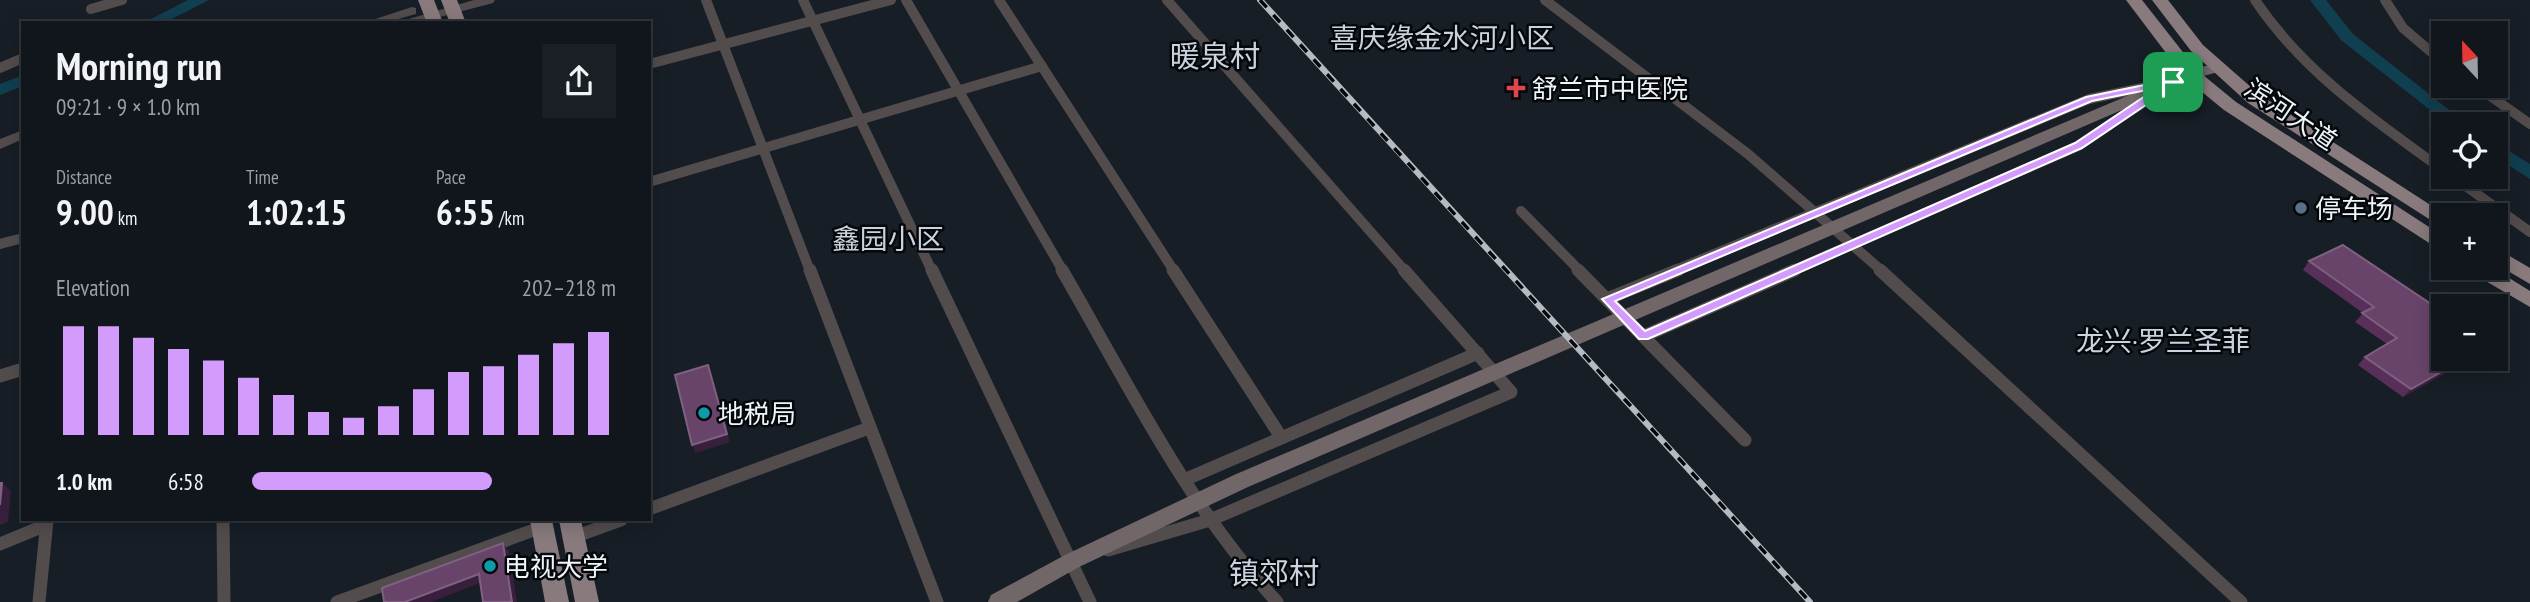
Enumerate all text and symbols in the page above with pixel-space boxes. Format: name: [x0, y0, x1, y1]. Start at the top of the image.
district label: 喜庆缘金水河小区: [1330, 19, 1554, 56]
north arrow: [2431, 21, 2508, 98]
map controls: [2431, 21, 2508, 371]
district label: 暖泉村: [1170, 36, 1260, 75]
text: Morning run: [56, 41, 222, 90]
button: share: [542, 44, 616, 118]
pin: [2143, 52, 2203, 112]
icon: arrive: [2154, 63, 2192, 101]
street label: 滨河大道: [2239, 71, 2343, 157]
place label: 舒兰市中医院: [1532, 72, 1688, 105]
marker: 舒兰市中医院: [1506, 78, 1526, 98]
text: 09:21 · 9 × 1.0 km: [56, 92, 200, 121]
button: locate: [2431, 112, 2508, 189]
text: Distance: [56, 165, 112, 189]
text: Time: [246, 165, 279, 189]
text: Pace: [436, 165, 466, 189]
text: 9.00: [56, 189, 114, 235]
text: 1:02:15: [246, 189, 347, 235]
text: 6:55: [436, 189, 495, 235]
place label: 停车场: [2315, 192, 2393, 225]
marker: 停车场: [2293, 200, 2309, 216]
button: +: [2431, 203, 2508, 280]
text: km: [114, 206, 137, 230]
text: /km: [495, 206, 524, 230]
district label: 鑫园小区: [832, 220, 944, 257]
text: Elevation: [56, 273, 130, 302]
text: 202–218 m: [522, 273, 616, 302]
button: −: [2431, 294, 2508, 371]
district label: 龙兴·罗兰圣菲: [2076, 322, 2250, 359]
place label: 地税局: [718, 397, 796, 430]
marker: 地税局: [696, 405, 712, 421]
text: 1.0 km: [56, 467, 112, 496]
text: 6:58: [168, 467, 204, 496]
place label: 电视大学: [504, 550, 608, 583]
district label: 镇郊村: [1229, 553, 1319, 592]
marker: 电视大学: [482, 558, 498, 574]

